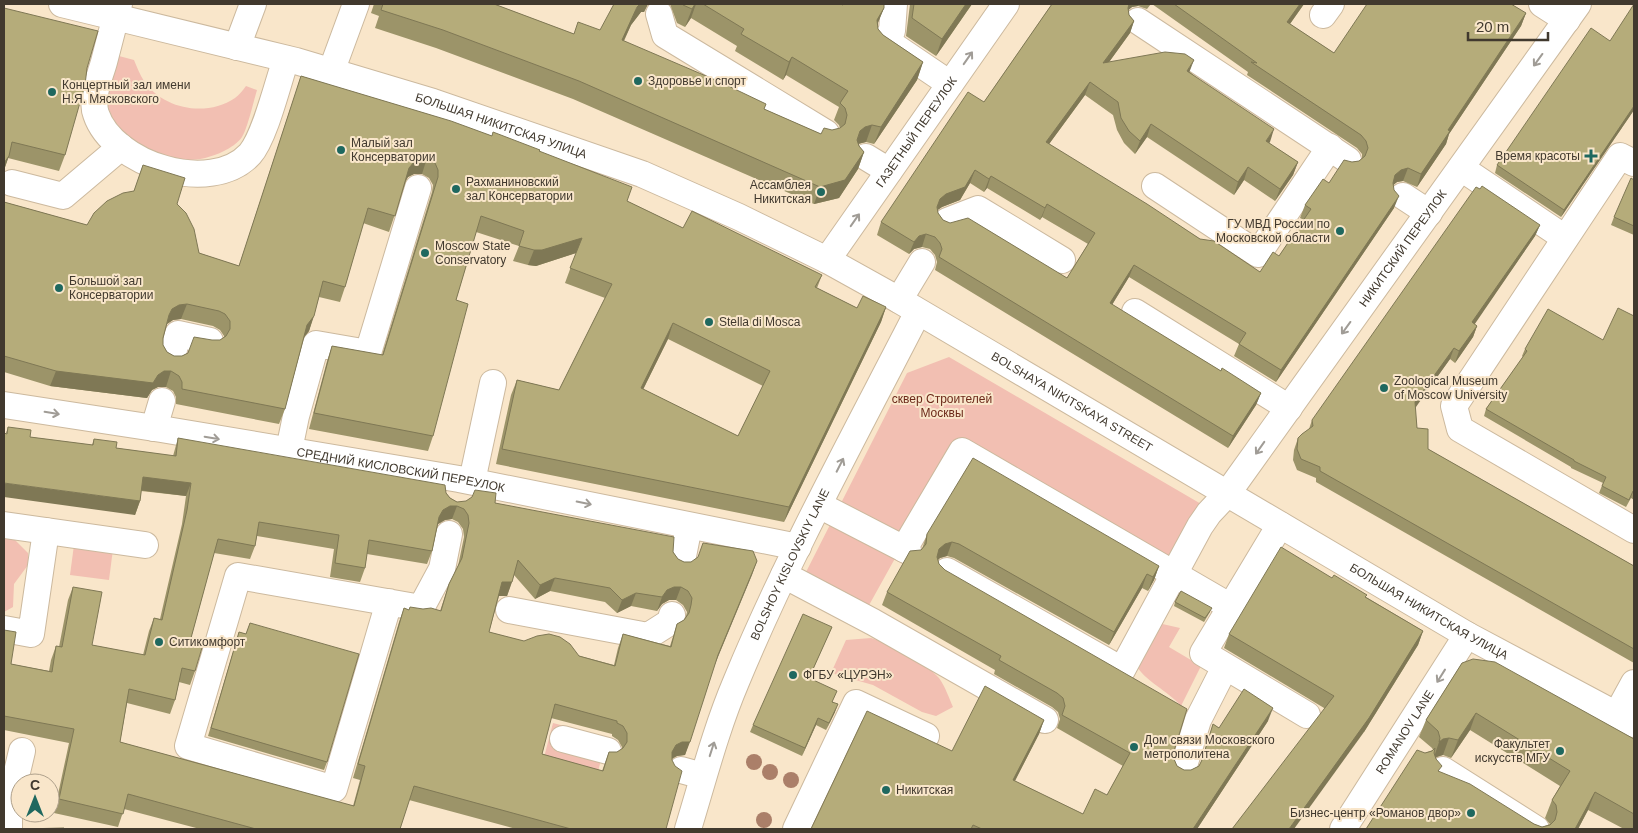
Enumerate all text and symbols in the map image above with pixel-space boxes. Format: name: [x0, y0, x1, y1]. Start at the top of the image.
scale bar: [1468, 10, 1548, 42]
text: 20 m: [1476, 18, 1509, 35]
one-way arrow: [963, 52, 973, 66]
one-way arrow: [1533, 53, 1543, 67]
place label: Здоровье и спорт: [648, 74, 747, 88]
street label: ГАЗЕТНЫЙ ПЕРЕУЛОК: [873, 74, 960, 190]
marker: Здоровье и спорт: [632, 75, 644, 87]
place label: Концертный зал имени Н.Я. Мясковского: [62, 78, 190, 106]
marker: Концертный зал имени Н.Я. Мясковского: [46, 86, 58, 98]
street label: БОЛЬШАЯ НИКИТСКАЯ УЛИЦА: [414, 90, 589, 161]
place label: Малый зал Консерватории: [351, 136, 435, 164]
marker: Малый зал Консерватории: [335, 144, 347, 156]
place label: Время красоты: [1495, 149, 1580, 163]
marker: Время красоты: [1584, 149, 1598, 163]
place label: Рахманиновский зал Консерватории: [466, 175, 573, 203]
place label: Ассамблея Никитская: [750, 178, 811, 206]
marker: Рахманиновский зал Консерватории: [450, 183, 462, 195]
marker: Ассамблея Никитская: [815, 186, 827, 198]
street label: НИКИТСКИЙ ПЕРЕУЛОК: [1356, 187, 1450, 310]
one-way arrow: [850, 213, 860, 227]
place label: ГУ МВД России по Московской области: [1216, 217, 1330, 245]
marker: ГУ МВД России по Московской области: [1334, 225, 1346, 237]
place label: Moscow State Conservatory: [435, 239, 511, 267]
marker: Moscow State Conservatory: [419, 247, 431, 259]
place label: Большой зал Консерватории: [69, 274, 153, 302]
marker: Большой зал Консерватории: [53, 282, 65, 294]
place label: Stella di Mosca: [719, 315, 801, 329]
marker: Stella di Mosca: [703, 316, 715, 328]
one-way arrow: [1341, 321, 1351, 335]
street label: BOLSHAYA NIKITSKAYA STREET: [989, 349, 1156, 455]
place label: Zoological Museum of Moscow University: [1394, 374, 1507, 402]
marker: Zoological Museum of Moscow University: [1378, 382, 1390, 394]
park label: сквер Строителей Москвы: [892, 392, 992, 420]
one-way arrow: [44, 408, 60, 418]
one-way arrow: [204, 433, 220, 443]
one-way arrow: [1255, 440, 1265, 454]
street label: СРЕДНИЙ КИСЛОВСКИЙ ПЕРЕУЛОК: [296, 445, 506, 495]
one-way arrow: [836, 458, 845, 473]
street label: BOLSHOY KISLOVSKIY LANE: [748, 486, 832, 643]
one-way arrow: [576, 499, 592, 509]
street label: БОЛЬШАЯ НИКИТСКАЯ УЛИЦА: [1347, 560, 1510, 663]
place label: Ситикомфорт: [169, 635, 246, 649]
marker: Ситикомфорт: [153, 636, 165, 648]
place label: ФГБУ «ЦУРЭН»: [803, 668, 893, 682]
one-way arrow: [1436, 668, 1446, 682]
marker: ФГБУ «ЦУРЭН»: [787, 669, 799, 681]
street label: ROMANOV LANE: [1373, 688, 1437, 777]
place label: Дом связи Московского метрополитена: [1144, 733, 1275, 761]
place label: Факультет искусств МГУ: [1475, 737, 1550, 765]
marker: Дом связи Московского метрополитена: [1128, 741, 1140, 753]
one-way arrow: [708, 742, 717, 757]
marker: Факультет искусств МГУ: [1554, 745, 1566, 757]
north arrow: [10, 773, 60, 823]
text: С: [30, 777, 40, 793]
place label: Никитская: [896, 783, 953, 797]
marker: Никитская: [880, 784, 892, 796]
place label: Бизнес-центр «Романов двор»: [1290, 806, 1461, 820]
marker: Бизнес-центр «Романов двор»: [1465, 807, 1477, 819]

